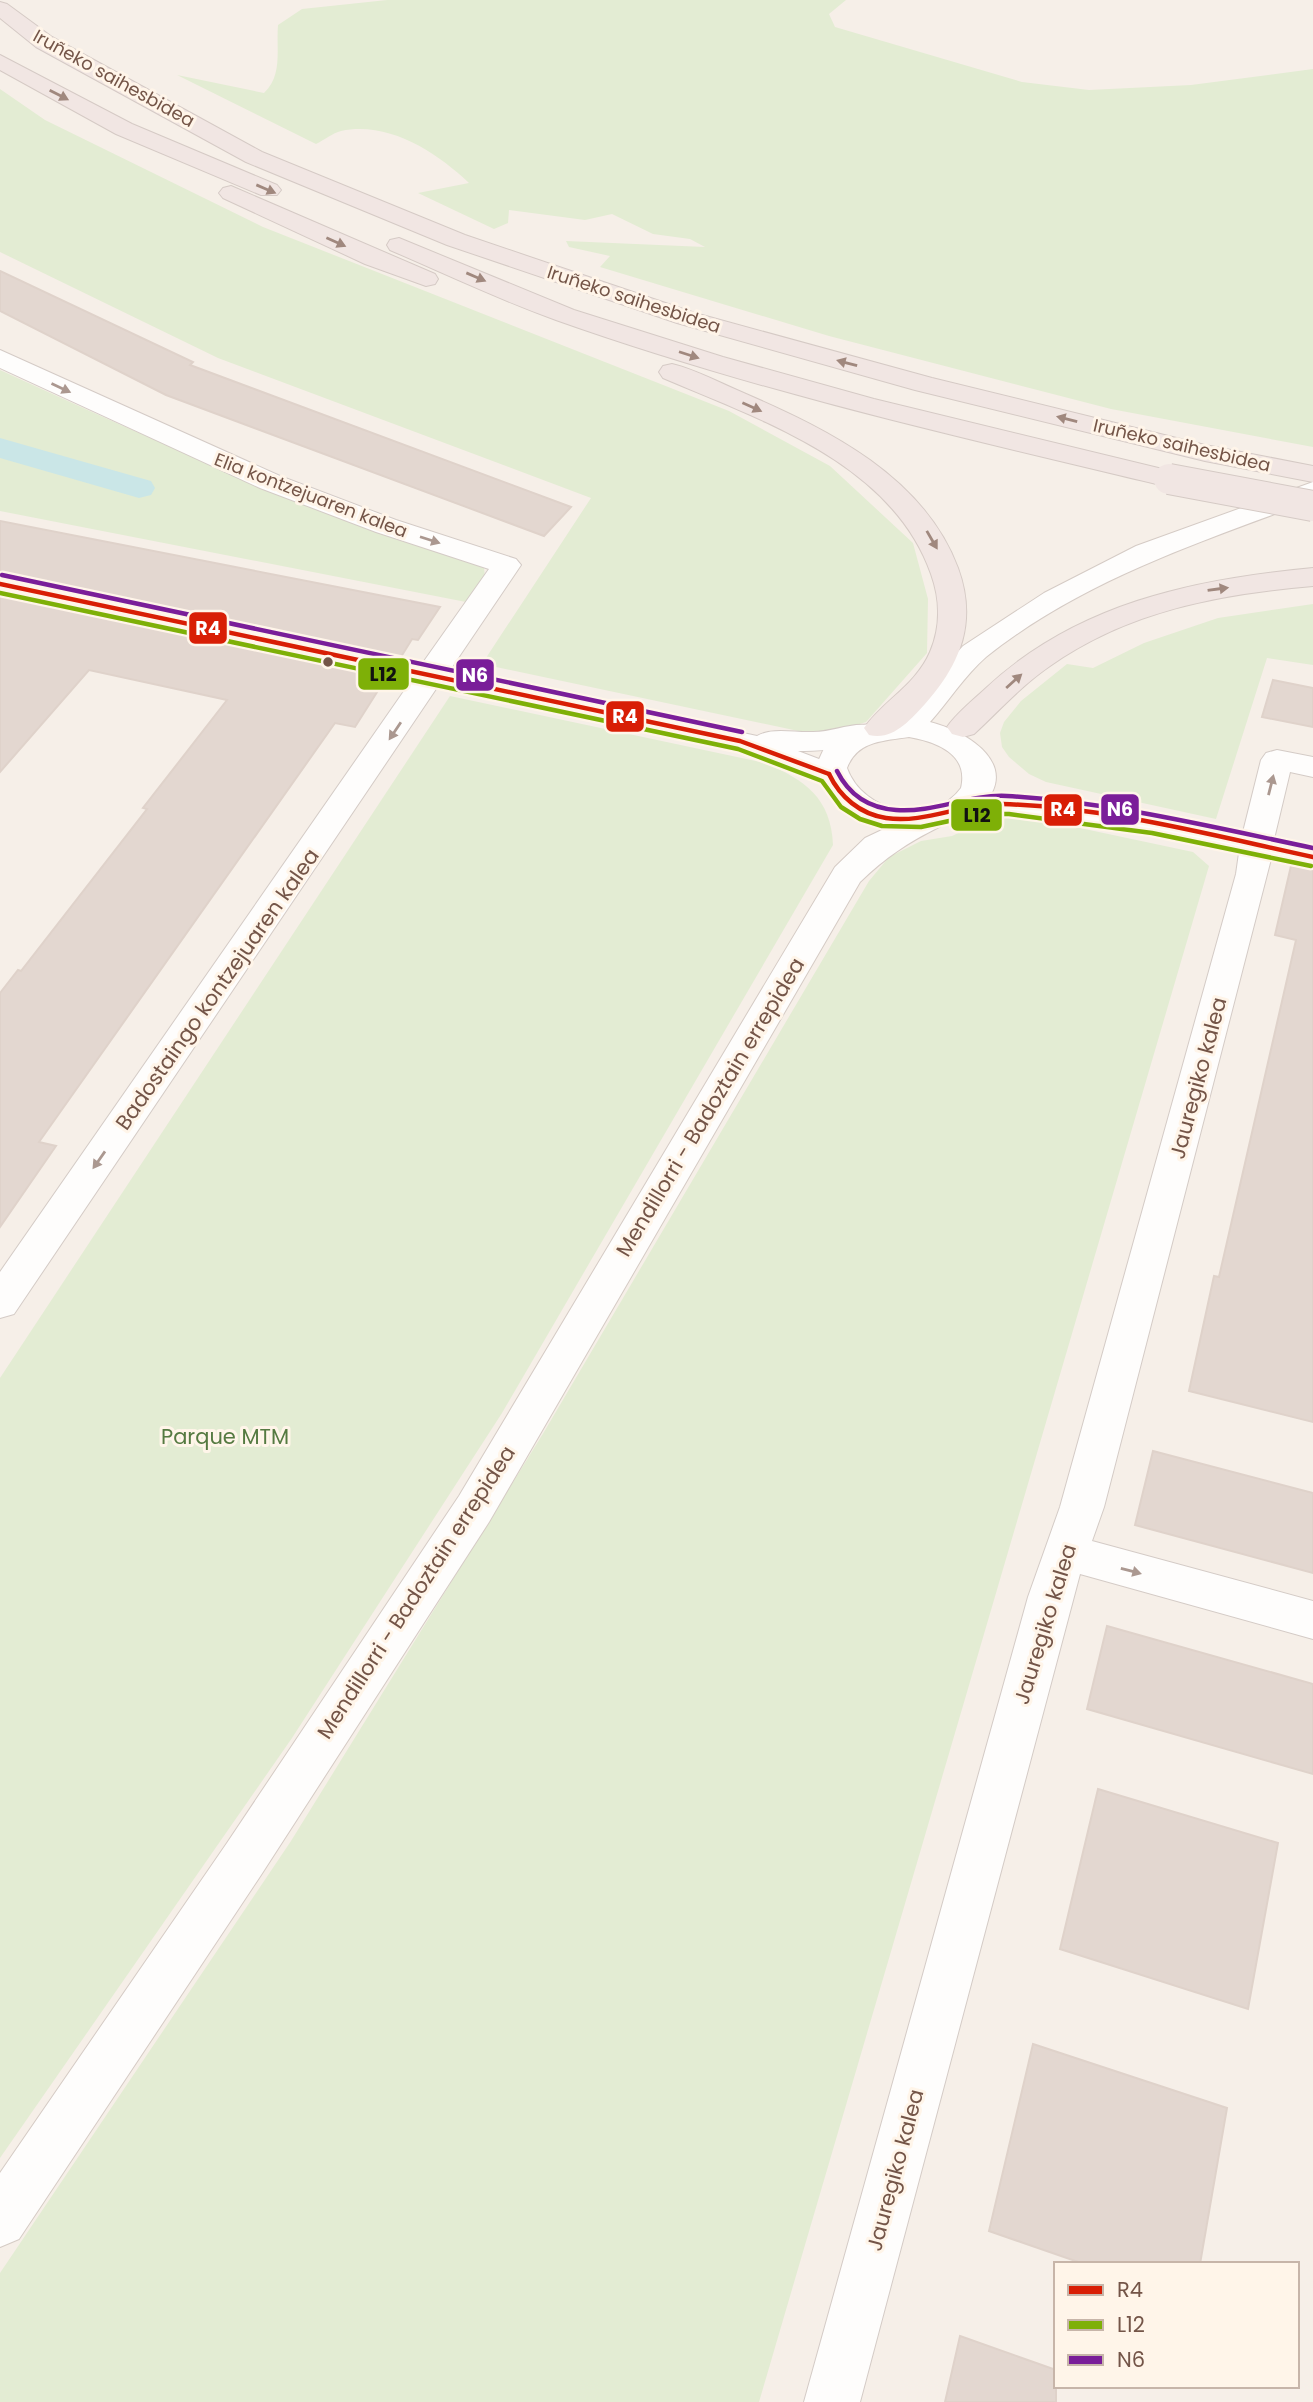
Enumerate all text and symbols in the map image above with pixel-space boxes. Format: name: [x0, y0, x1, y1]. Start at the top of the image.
street label: Iruñeko saihesbidea: [29, 23, 199, 133]
one-way arrow: [49, 89, 69, 101]
one-way arrow: [256, 184, 277, 195]
one-way arrow: [325, 237, 346, 248]
street label: Iruñeko saihesbidea: [544, 259, 724, 339]
one-way arrow: [466, 272, 487, 283]
one-way arrow: [679, 351, 700, 361]
one-way arrow: [836, 357, 858, 368]
one-way arrow: [51, 383, 71, 394]
one-way arrow: [742, 401, 762, 413]
street label: Iruñeko saihesbidea: [1091, 412, 1273, 478]
one-way arrow: [1056, 413, 1078, 424]
street label: Elia kontzejuaren kalea: [211, 447, 411, 543]
one-way arrow: [926, 530, 938, 550]
one-way arrow: [420, 535, 441, 546]
one-way arrow: [1207, 583, 1229, 594]
line badge: R4: [188, 611, 228, 645]
text: R4: [195, 615, 221, 642]
unlabelled marker: [321, 655, 335, 669]
line badge: L12: [357, 657, 410, 691]
line badge: N6: [455, 658, 495, 692]
text: L12: [369, 661, 397, 688]
text: N6: [462, 662, 488, 689]
one-way arrow: [1005, 673, 1023, 689]
line badge: R4: [605, 700, 645, 733]
text: R4: [612, 703, 638, 730]
one-way arrow: [388, 722, 402, 740]
one-way arrow: [1266, 774, 1277, 796]
line badge: R4: [1043, 793, 1083, 827]
line badge: N6: [1100, 793, 1140, 826]
text: R4: [1050, 796, 1076, 823]
text: N6: [1107, 796, 1133, 823]
line badge: L12: [950, 798, 1003, 832]
text: L12: [963, 802, 991, 829]
street label: Badostaingo kontzejuaren kalea: [108, 842, 326, 1136]
street label: Mendillorri - Badoztain errepidea: [609, 952, 811, 1262]
street label: Jauregiko kalea: [1162, 994, 1234, 1162]
one-way arrow: [92, 1151, 106, 1169]
park label: Parque MTM: [161, 1422, 289, 1451]
street label: Mendillorri - Badoztain errepidea: [310, 1440, 522, 1744]
street label: Jauregiko kalea: [1007, 1540, 1083, 1708]
one-way arrow: [1121, 1566, 1143, 1577]
street label: Jauregiko kalea: [859, 2086, 931, 2254]
legend: [1054, 2262, 1299, 2388]
text: R4: [1117, 2275, 1143, 2304]
text: L12: [1117, 2310, 1145, 2339]
text: N6: [1117, 2345, 1145, 2374]

